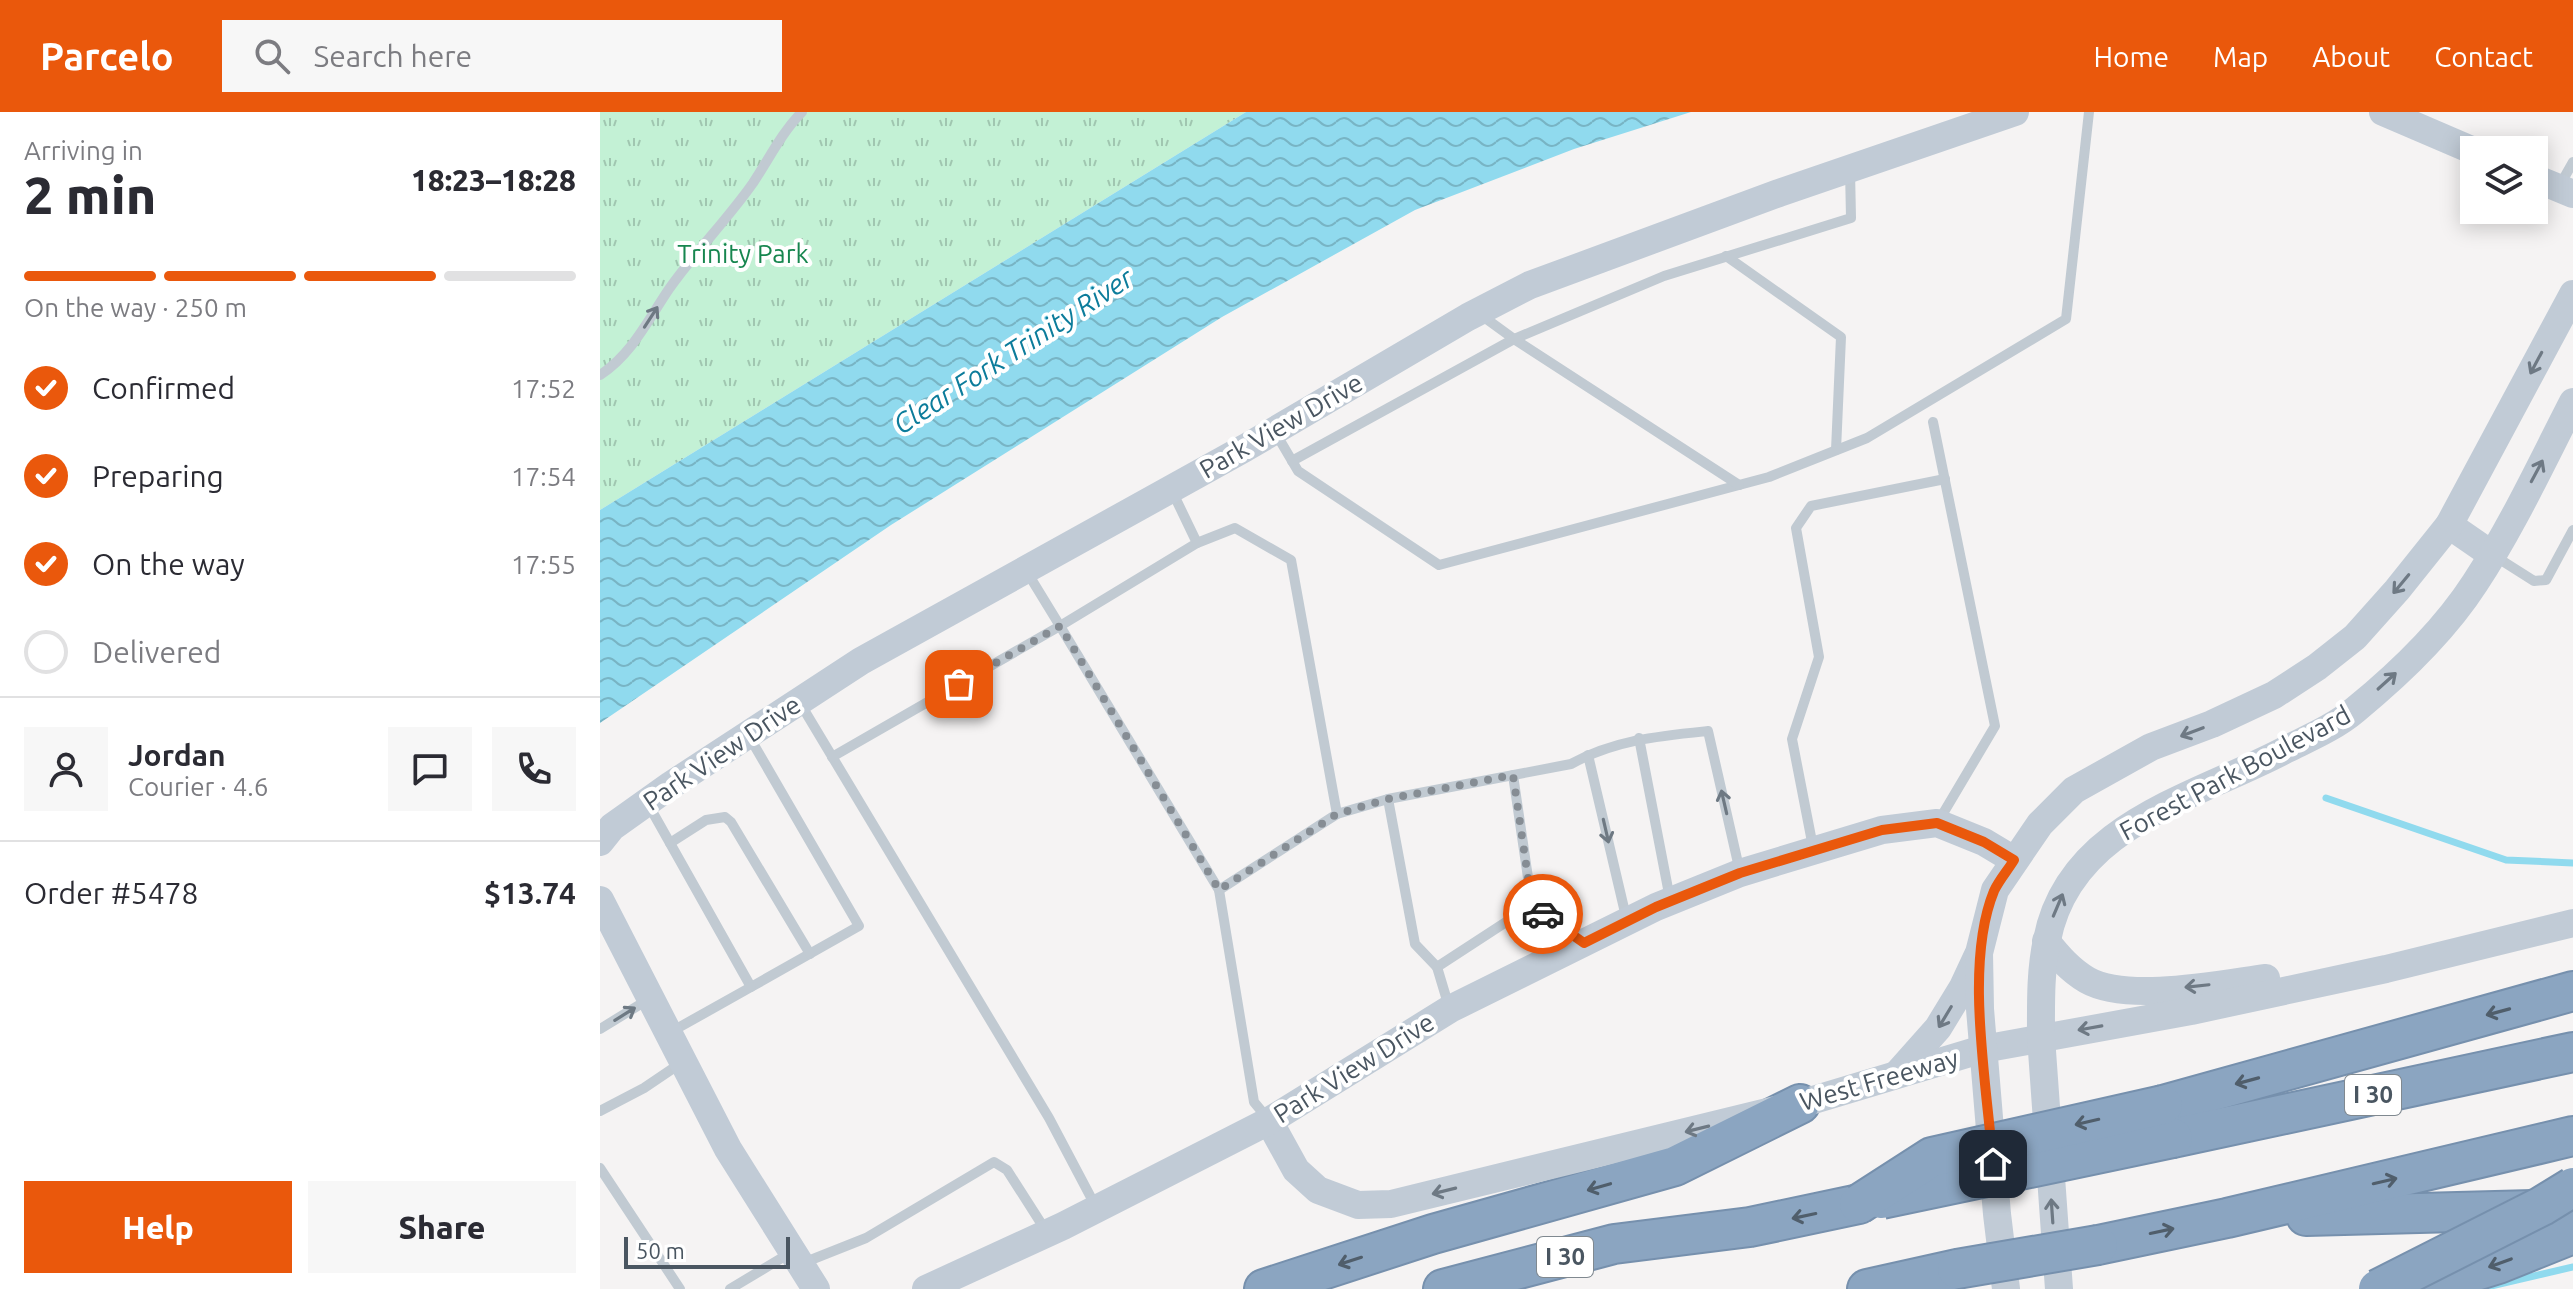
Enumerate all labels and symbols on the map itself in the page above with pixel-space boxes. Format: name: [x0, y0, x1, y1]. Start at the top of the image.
park label: Trinity Park: [677, 239, 809, 268]
water label: Clear Fork Trinity River: [887, 261, 1139, 440]
one-way arrow: [643, 306, 659, 329]
one-way arrow: [2528, 351, 2544, 374]
street label: Park View Drive: [1194, 367, 1367, 484]
one-way arrow: [2529, 459, 2545, 483]
one-way arrow: [2392, 574, 2410, 594]
pin: [925, 650, 993, 718]
one-way arrow: [2377, 673, 2397, 691]
street label: Park View Drive: [638, 689, 806, 816]
street label: Forest Park Boulevard: [2115, 699, 2355, 846]
one-way arrow: [2180, 726, 2205, 740]
one-way arrow: [1716, 790, 1731, 815]
one-way arrow: [1599, 818, 1614, 843]
courier: [1503, 874, 1583, 954]
one-way arrow: [2052, 893, 2067, 918]
one-way arrow: [2184, 979, 2211, 994]
one-way arrow: [613, 1005, 636, 1021]
one-way arrow: [1936, 1005, 1952, 1028]
one-way arrow: [2485, 1005, 2511, 1020]
street label: Park View Drive: [1268, 1007, 1439, 1128]
one-way arrow: [2078, 1022, 2103, 1037]
street label: West Freeway: [1796, 1043, 1961, 1116]
one-way arrow: [2235, 1075, 2261, 1090]
road number: I 30: [2345, 1075, 2401, 1115]
one-way arrow: [2074, 1115, 2100, 1130]
one-way arrow: [1684, 1122, 1710, 1137]
pin: [1959, 1130, 2027, 1198]
one-way arrow: [2371, 1173, 2397, 1188]
one-way arrow: [1587, 1180, 1613, 1195]
one-way arrow: [1432, 1184, 1458, 1199]
one-way arrow: [2044, 1198, 2059, 1225]
one-way arrow: [1792, 1209, 1817, 1224]
one-way arrow: [2149, 1223, 2175, 1238]
scale bar: [624, 1233, 790, 1269]
road number: I 30: [1537, 1237, 1593, 1277]
one-way arrow: [1338, 1255, 1363, 1270]
one-way arrow: [2489, 1257, 2513, 1271]

